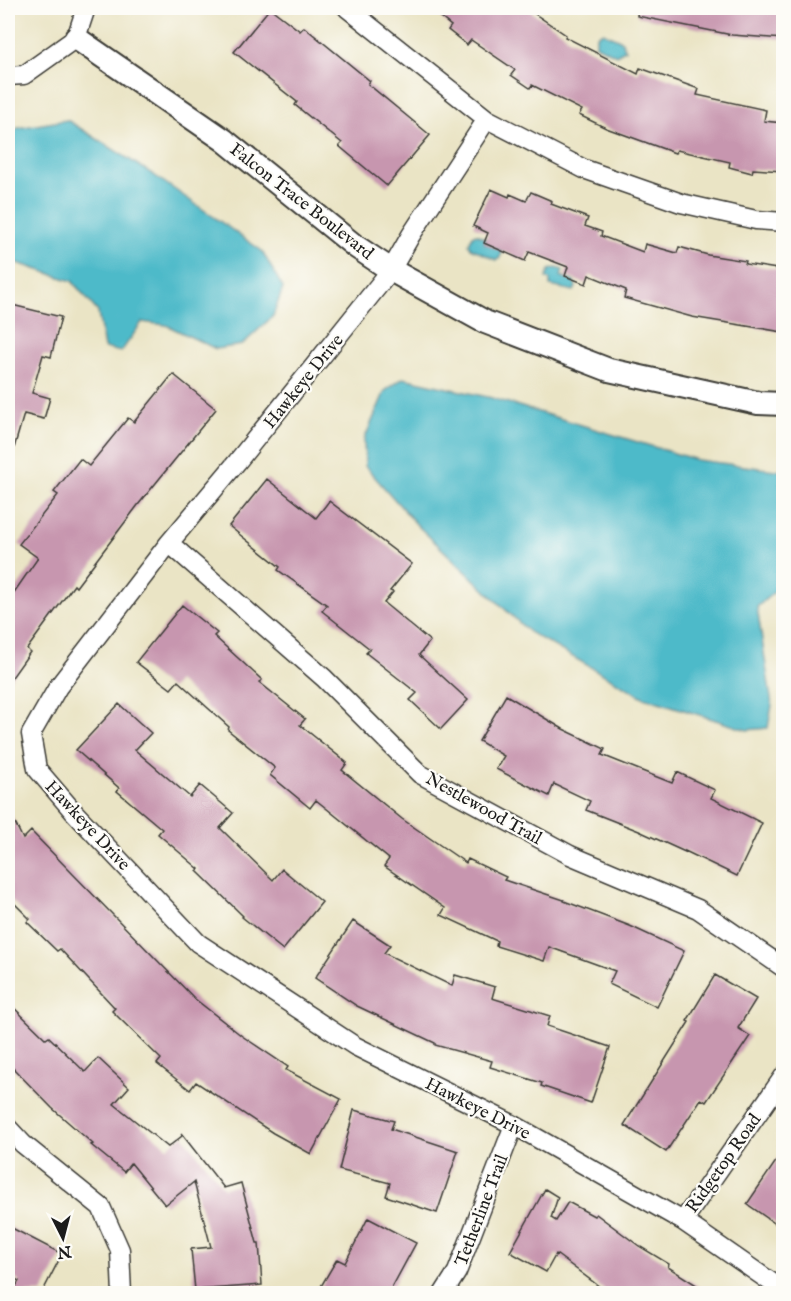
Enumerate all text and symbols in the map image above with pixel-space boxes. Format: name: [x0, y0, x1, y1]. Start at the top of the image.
street label: Falcon Trace Boulevard: [224, 139, 378, 266]
street label: Hawkeye Drive: [259, 330, 349, 434]
street label: Nestlewood Trail: [421, 768, 546, 851]
street label: Hawkeye Drive: [39, 776, 135, 876]
street label: Hawkeye Drive: [421, 1073, 534, 1146]
street label: Ridgetop Road: [681, 1109, 767, 1218]
street label: Tetherline Trail: [451, 1151, 514, 1270]
north arrow: [33, 1208, 93, 1268]
text: N: [56, 1240, 73, 1262]

